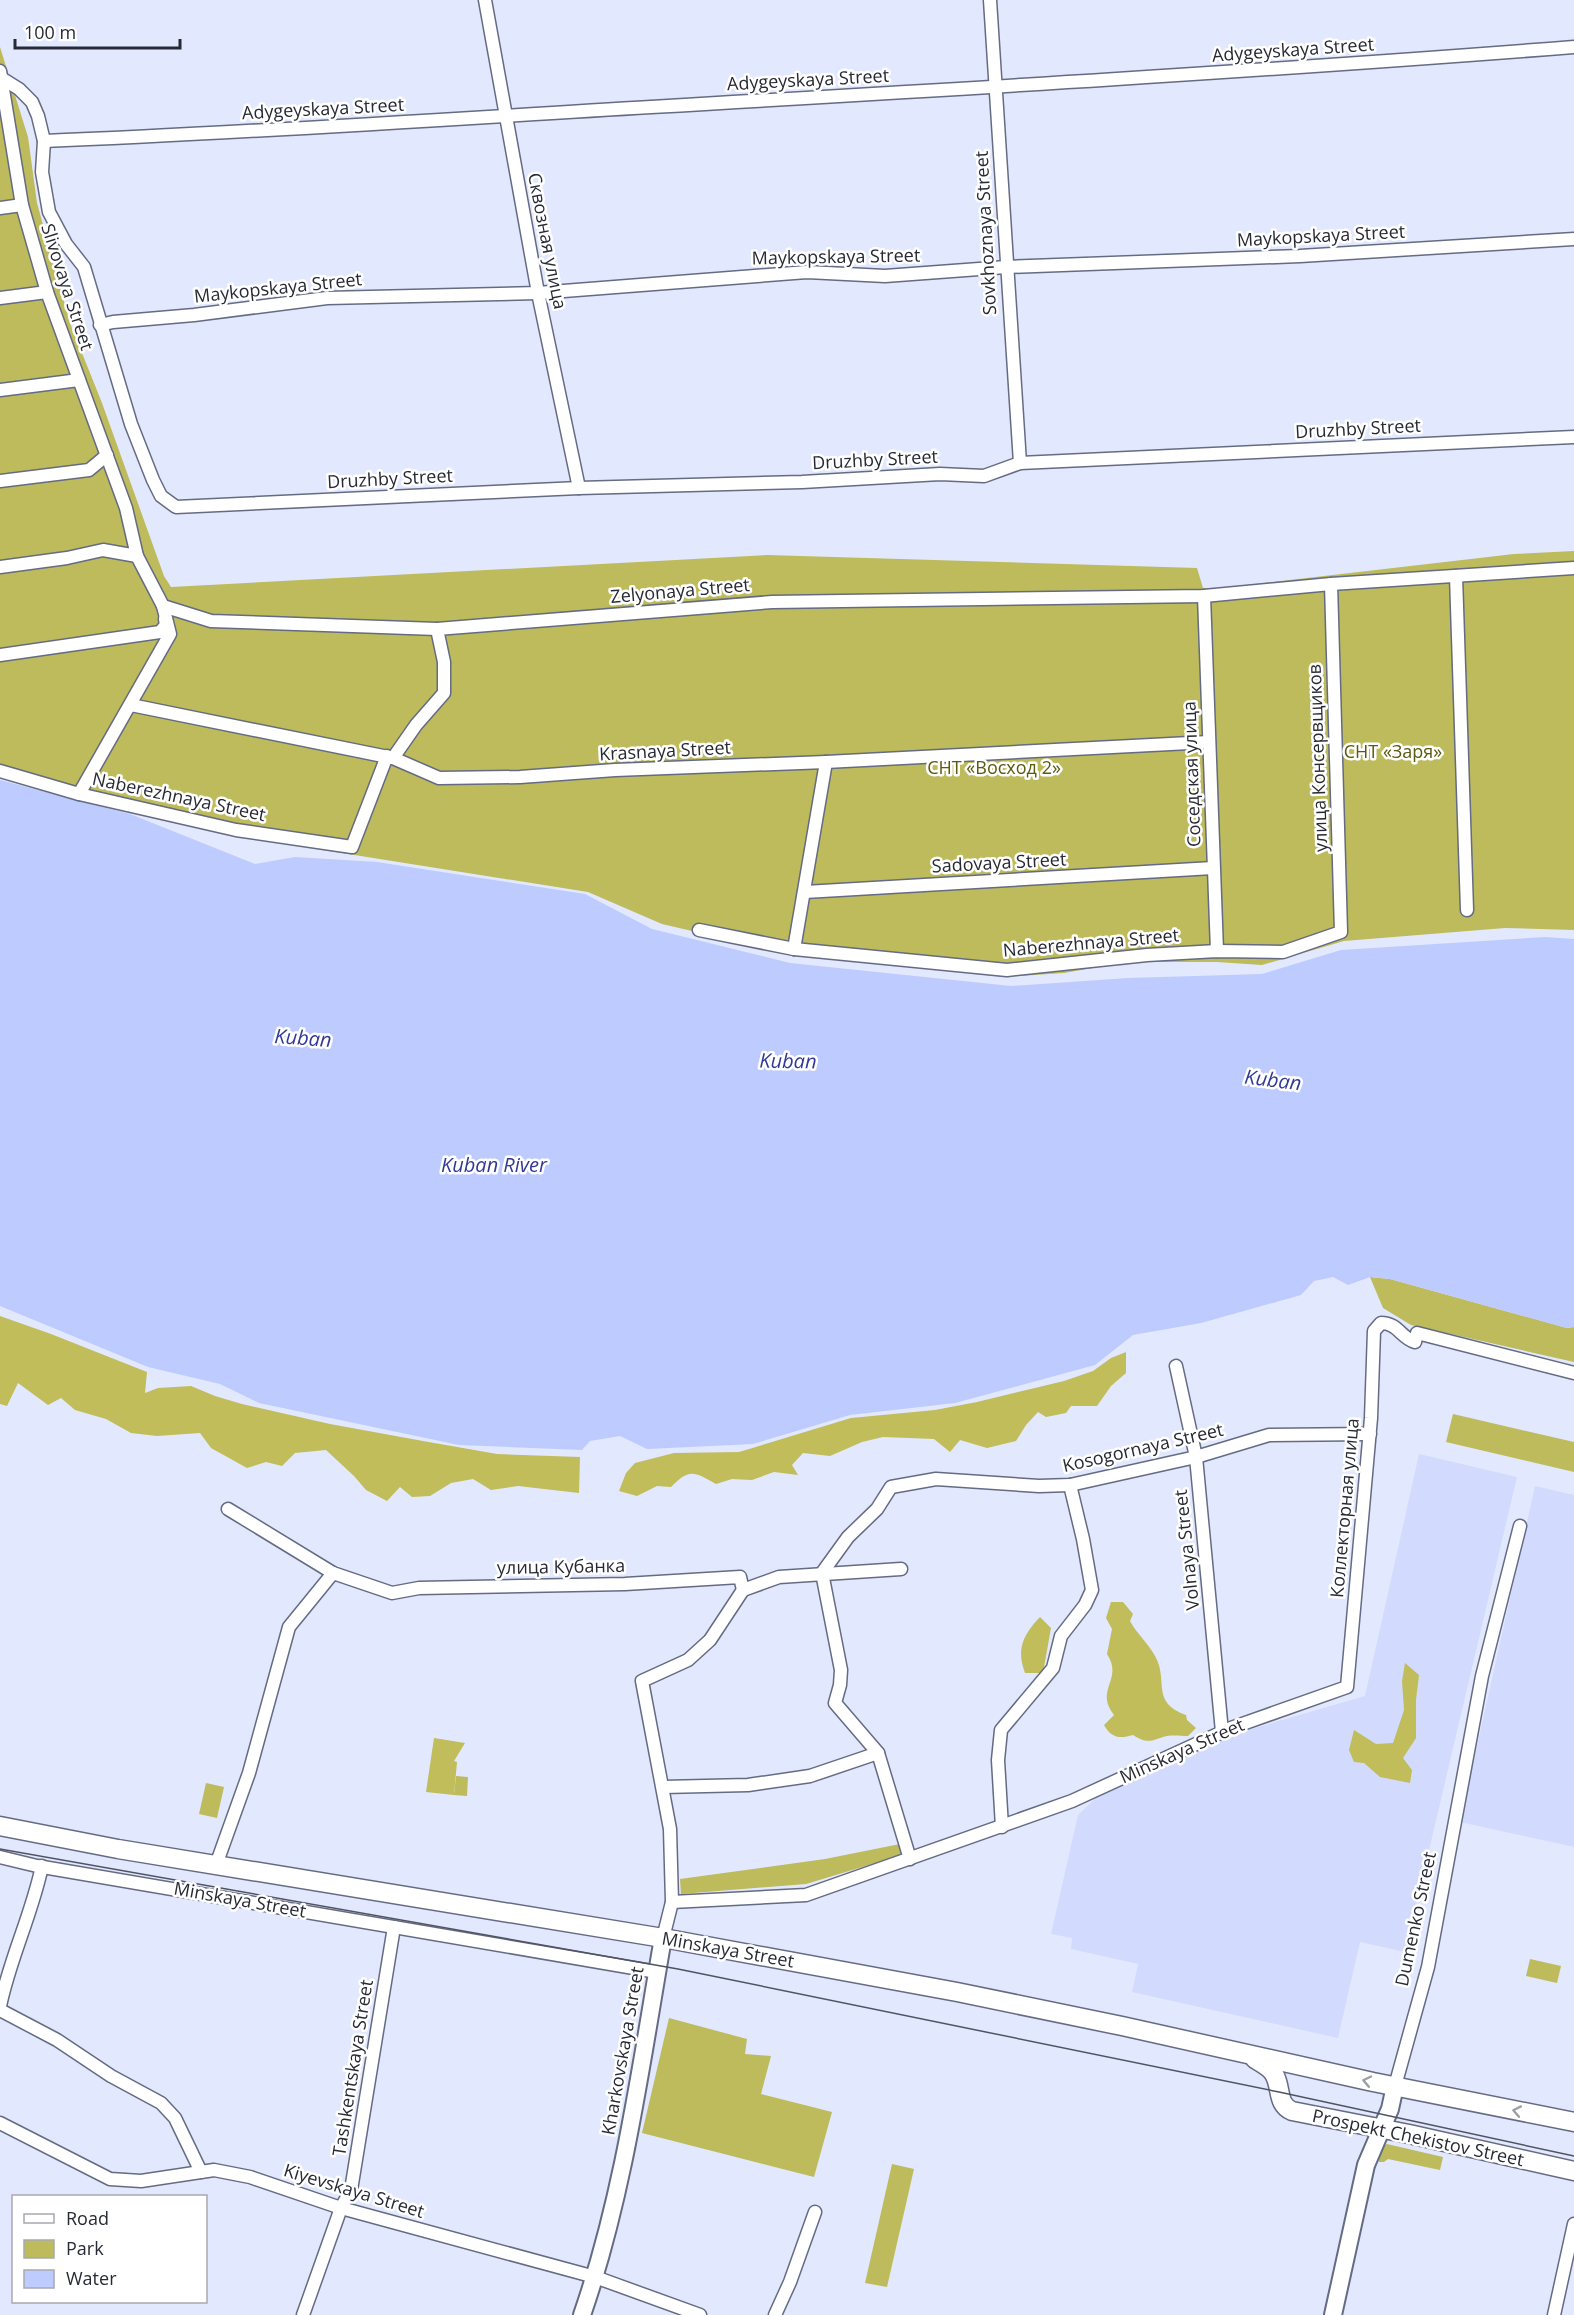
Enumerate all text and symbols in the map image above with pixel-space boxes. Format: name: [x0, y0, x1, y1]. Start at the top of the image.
scale bar: [15, 12, 180, 50]
text: 100 m: [24, 20, 76, 44]
street label: Adygeyskaya Street: [1211, 31, 1375, 67]
street label: Adygeyskaya Street: [726, 63, 890, 95]
street label: Adygeyskaya Street: [241, 92, 405, 124]
street label: Sovkhoznaya Street: [969, 150, 1001, 316]
street label: Сквозная улица: [523, 171, 573, 311]
street label: Maykopskaya Street: [1236, 219, 1406, 251]
street label: Slivovaya Street: [36, 220, 100, 353]
street label: Maykopskaya Street: [752, 243, 920, 269]
street label: Maykopskaya Street: [193, 266, 363, 308]
street label: Druzhby Street: [1294, 413, 1421, 443]
street label: Druzhby Street: [811, 444, 938, 474]
street label: Druzhby Street: [326, 463, 453, 493]
street label: Zelyonaya Street: [609, 572, 751, 608]
street label: улица Консервщиков: [1302, 664, 1332, 852]
street label: Соседская улица: [1176, 701, 1206, 847]
street label: Krasnaya Street: [598, 735, 731, 765]
park label: СНТ «Заря»: [1344, 739, 1442, 763]
park label: СНТ «Восход 2»: [927, 755, 1061, 779]
street label: Naberezhnaya Street: [90, 766, 268, 826]
street label: Sadovaya Street: [931, 846, 1067, 878]
street label: Naberezhnaya Street: [1002, 922, 1180, 962]
water label: Kuban: [274, 1022, 332, 1053]
water label: Kuban: [759, 1047, 817, 1074]
water label: Kuban: [1243, 1063, 1303, 1096]
water label: Kuban River: [441, 1151, 548, 1178]
street label: Kosogornaya Street: [1060, 1417, 1225, 1477]
street label: Коллекторная улица: [1324, 1417, 1364, 1599]
street label: Volnaya Street: [1168, 1489, 1204, 1612]
street label: улица Кубанка: [497, 1553, 625, 1579]
street label: Minskaya Street: [1116, 1712, 1248, 1788]
street label: Dumenko Street: [1389, 1849, 1441, 1988]
street label: Minskaya Street: [172, 1876, 308, 1922]
street label: Minskaya Street: [660, 1926, 796, 1972]
street label: Kharkovskaya Street: [595, 1965, 649, 2137]
street label: Tashkentskaya Street: [326, 1978, 378, 2158]
one-way arrow: [1362, 2075, 1372, 2088]
street label: Prospekt Chekistov Street: [1310, 2103, 1526, 2171]
one-way arrow: [1512, 2105, 1522, 2118]
street label: Kiyevskaya Street: [281, 2157, 427, 2223]
legend: [12, 2195, 207, 2303]
text: Road: [66, 2206, 109, 2230]
text: Park: [66, 2236, 104, 2260]
text: Water: [66, 2266, 117, 2290]

